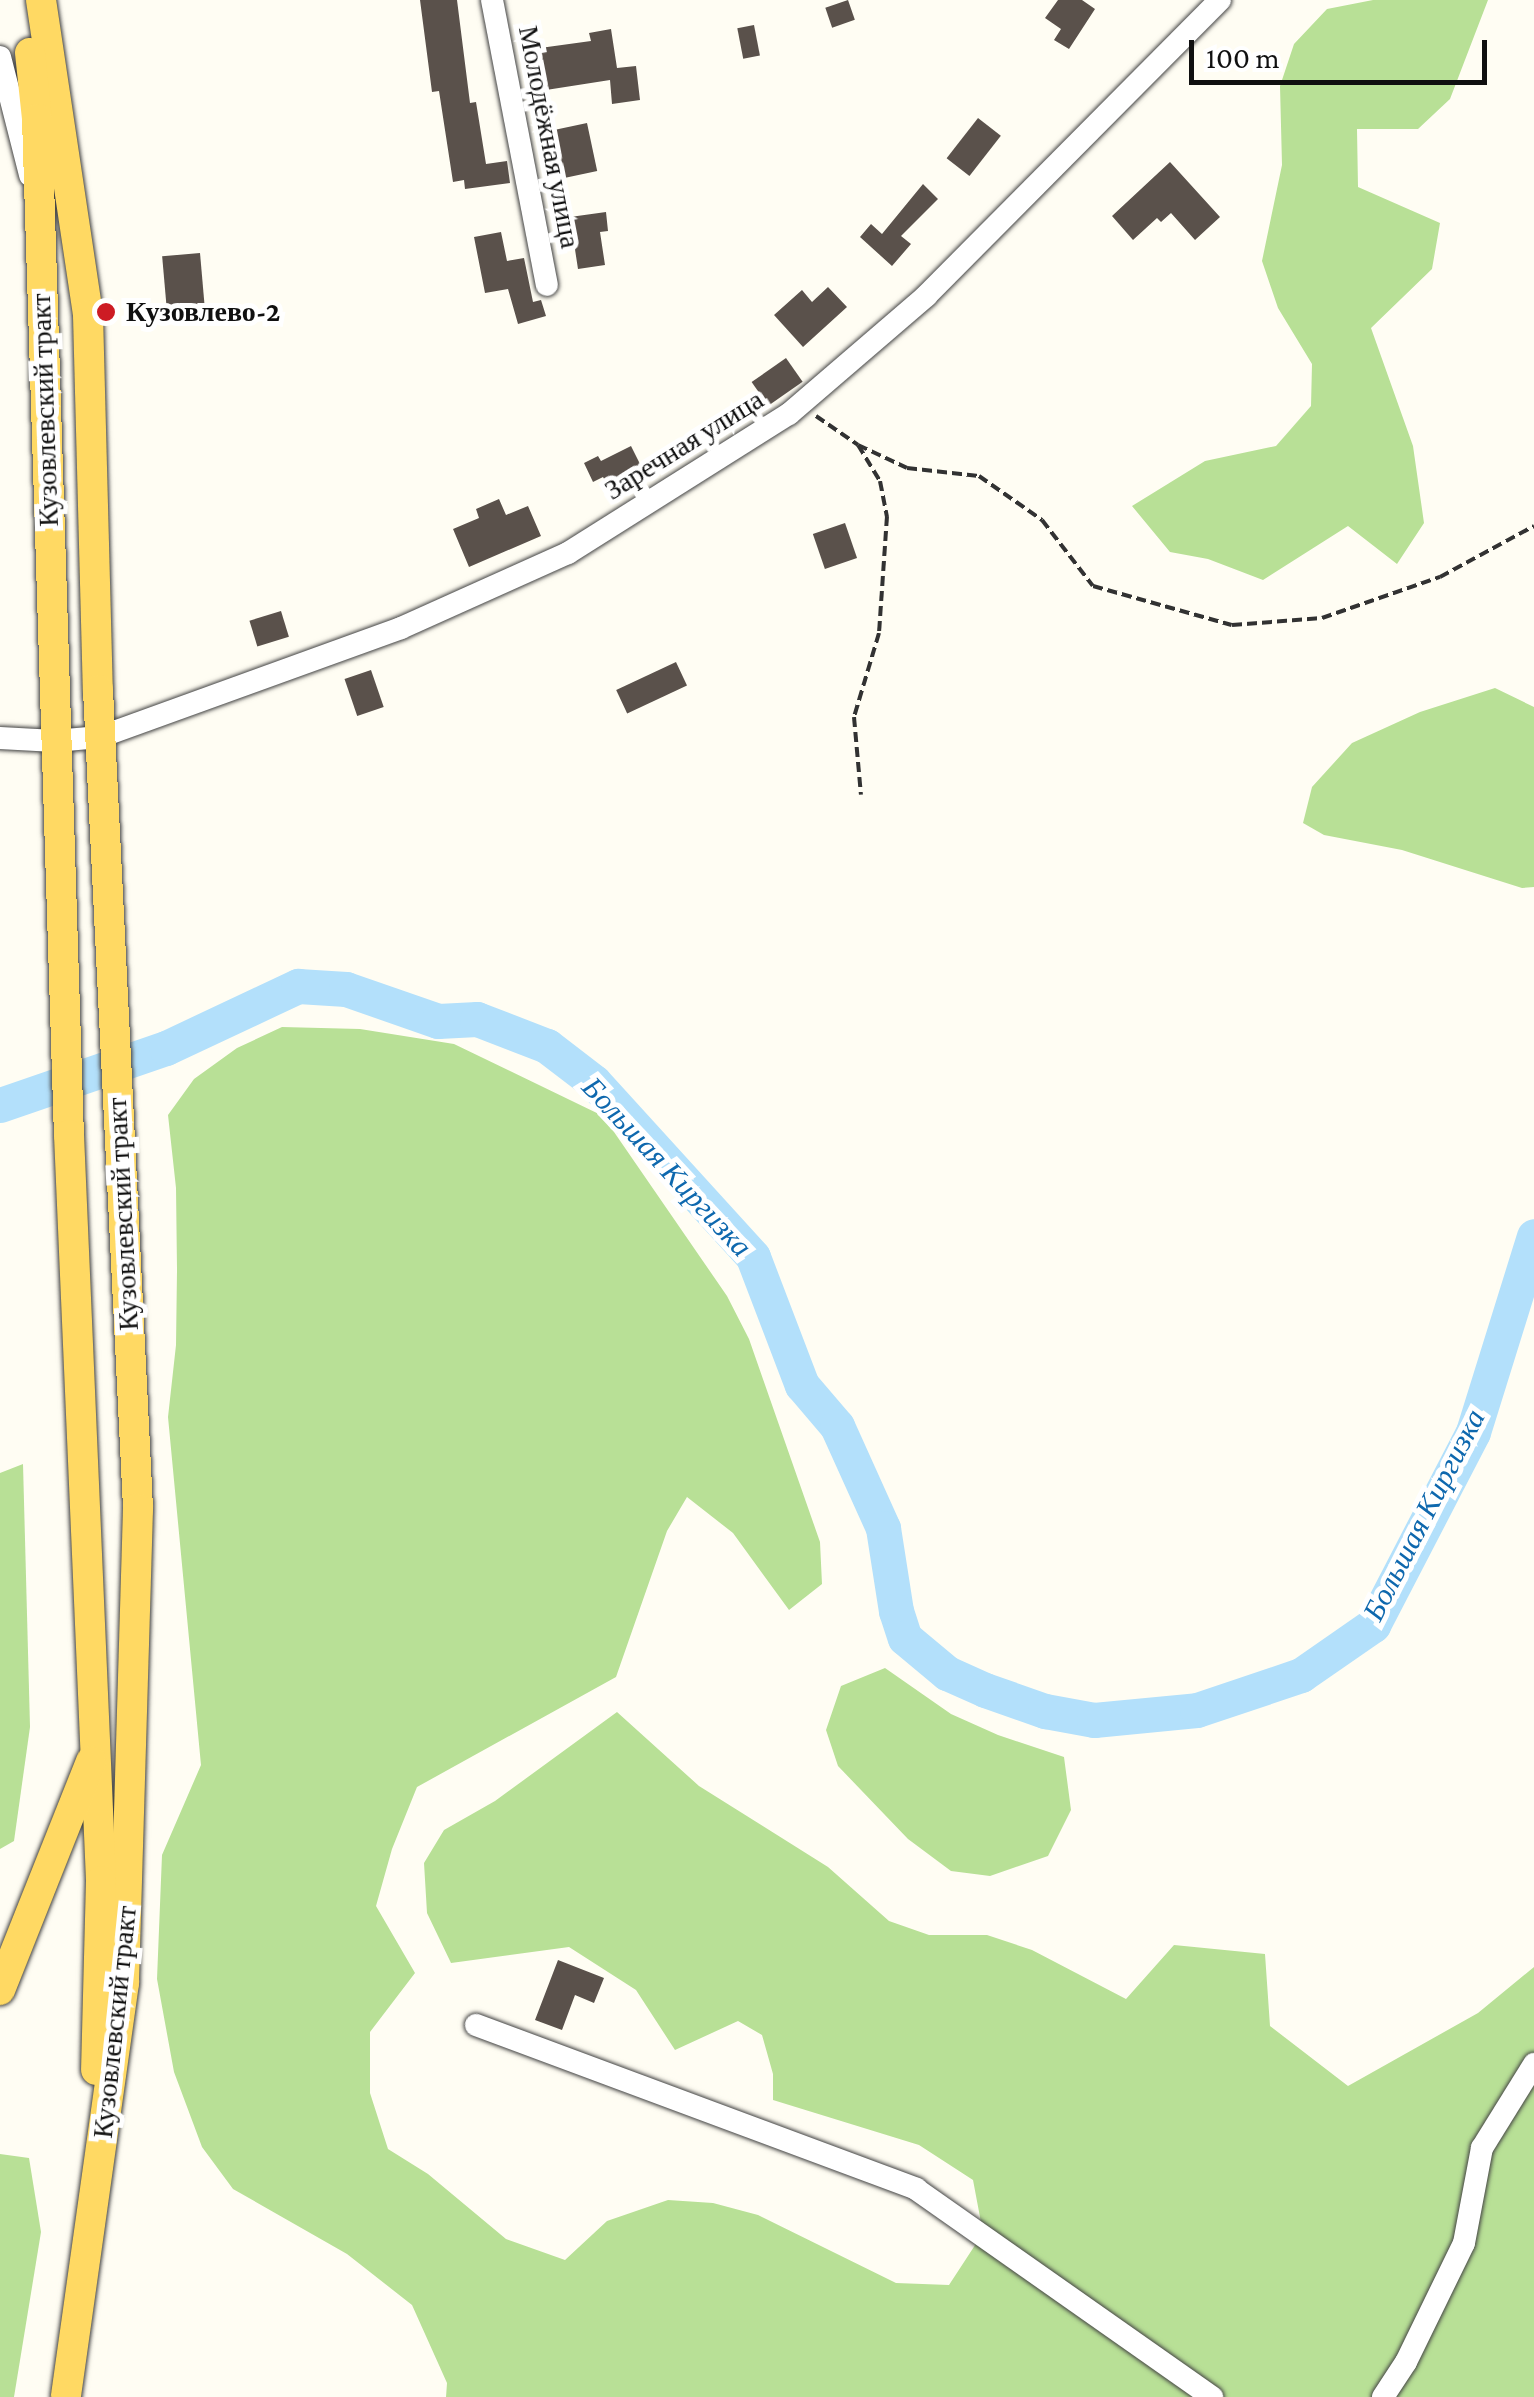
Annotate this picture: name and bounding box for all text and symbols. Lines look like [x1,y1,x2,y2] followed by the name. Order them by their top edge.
[1194,20,1492,82] scale bar
[511,23,587,251] street label: Молодёжная улица
[1206,41,1280,74] text: 100 m
[24,293,66,527] street label: Кузовлевский тракт
[126,295,280,329] place label: Кузовлево-2
[95,301,117,323] marker: Кузовлево-2
[598,383,770,507] street label: Заречная улица
[575,1070,759,1264] water label: Большая Киргизка
[100,1097,146,1331] street label: Кузовлевский тракт
[1355,1403,1493,1627] water label: Большая Киргизка
[86,1904,144,2140] street label: Кузовлевский тракт

